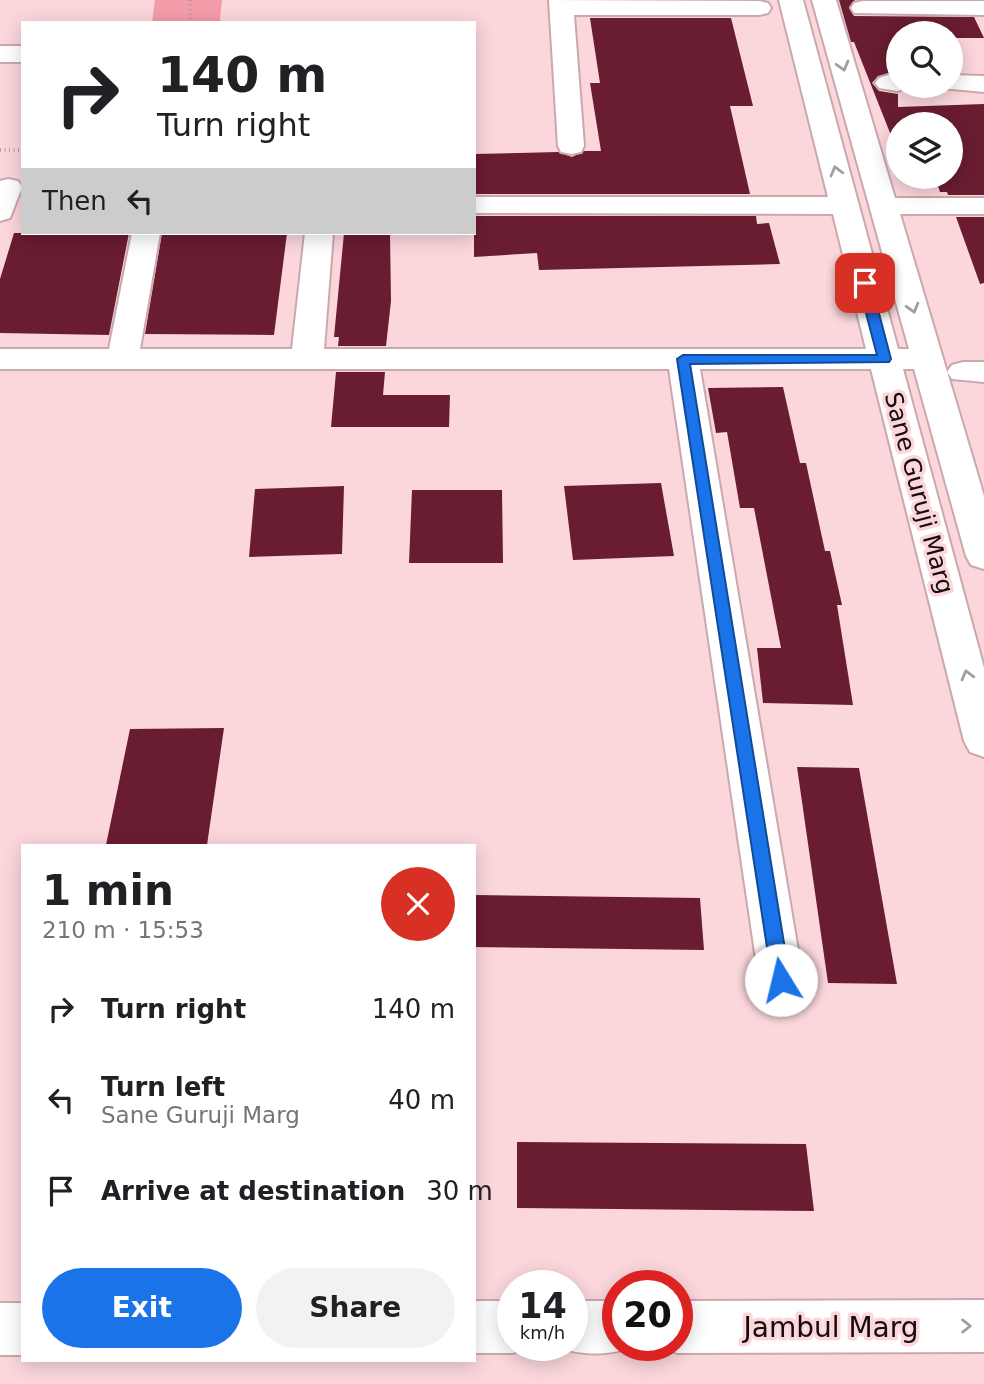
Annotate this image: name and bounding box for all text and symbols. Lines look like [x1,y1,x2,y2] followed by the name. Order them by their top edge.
[886,21,963,189] map controls
[886,21,963,98] button: search
[157,47,327,104] text: 140 m
[42,49,133,140] icon: right
[834,59,849,71] one-way arrow
[157,106,310,144] text: Turn right
[886,112,963,189] button: layers
[830,165,844,177] one-way arrow
[121,182,159,220] icon: left
[42,186,107,216] text: Then
[835,253,895,313] pin
[846,264,884,302] icon: arrive
[904,301,919,313] one-way arrow
[879,389,959,597] street label: Sane Guruji Marg
[961,670,975,682] one-way arrow
[42,866,174,915] text: 1 min
[381,867,455,941] button: close
[42,917,204,943] text: 210 m · 15:53
[744,943,818,1017] position arrow
[42,990,80,1028] icon: right
[101,994,246,1024] text: Turn right
[372,994,455,1024] text: 140 m
[101,1072,225,1102] text: Turn left
[42,1081,80,1119] icon: left
[388,1085,455,1115] text: 40 m
[101,1102,300,1128] text: Sane Guruji Marg
[42,1172,80,1210] icon: arrive
[101,1176,405,1206] text: Arrive at destination
[426,1176,493,1206] text: 30 m
[42,1268,242,1348] button: Exit
[256,1268,455,1348] button: Share
[602,1270,693,1361] speed limit sign: 20
[518,1286,567,1326] text: 14
[742,1311,919,1344] street label: Jambul Marg
[961,1318,972,1334] one-way arrow
[520,1322,565,1343] text: km/h

